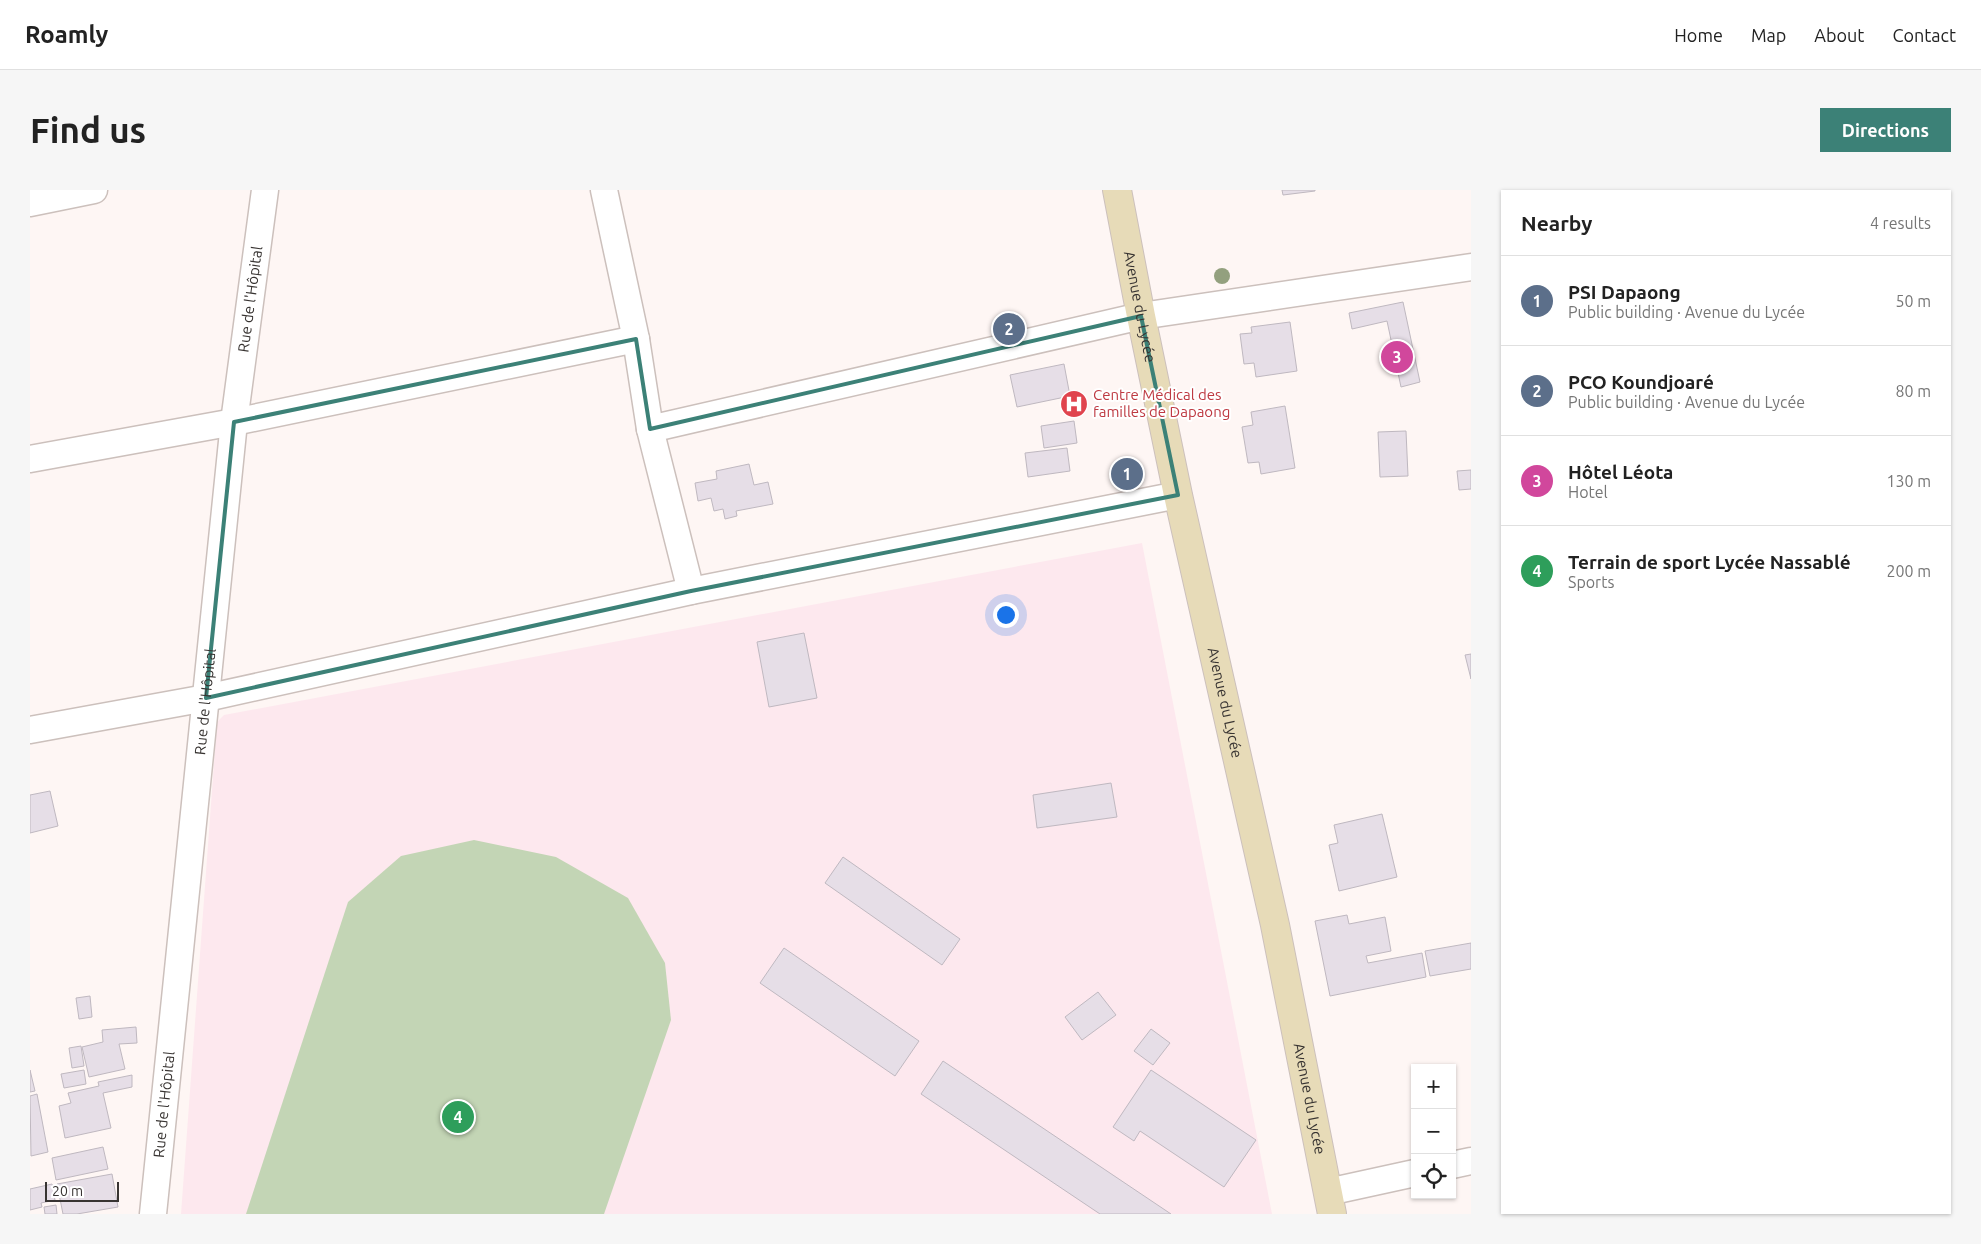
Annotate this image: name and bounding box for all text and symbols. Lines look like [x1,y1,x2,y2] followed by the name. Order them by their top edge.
[25,21,108,48] text: Roamly
[1674,25,1723,45] text: Home
[1751,25,1786,45] text: Map
[1814,25,1864,45] text: About
[1892,25,1956,45] text: Contact
[1820,108,1951,152] button: Directions
[30,110,146,150] text: Find us
[1521,211,1592,235] text: Nearby
[1870,214,1931,232] text: 4 results
[234,245,265,353] street label: Rue de l'Hôpital
[1121,250,1159,364] street label: Avenue du Lycée
[1568,281,1681,303] text: PSI Dapaong
[1532,292,1542,310] text: 1
[1895,292,1931,310] text: 50 m
[1568,303,1805,321] text: Public building · Avenue du Lycée
[993,310,1025,348] pin: 2
[1381,338,1413,376] pin: 3
[1568,371,1714,393] text: PCO Koundjoaré
[1532,382,1542,400] text: 2
[1895,382,1931,400] text: 80 m
[1093,386,1230,420] place label: Centre Médical des familles de Dapaong
[1059,389,1089,419] hospital icon: Centre Médical des familles de Dapaong
[1568,393,1805,411] text: Public building · Avenue du Lycée
[1111,455,1143,493] pin: 1
[1568,461,1673,483] text: Hôtel Léota
[1532,472,1542,490] text: 3
[1886,472,1931,490] text: 130 m
[1568,483,1608,501] text: Hotel
[1568,551,1851,573] text: Terrain de sport Lycée Nassablé
[1532,562,1542,580] text: 4
[1886,562,1931,580] text: 200 m
[1568,573,1614,591] text: Sports
[993,602,1019,628] your location
[1205,646,1246,760] street label: Avenue du Lycée
[191,648,219,756] street label: Rue de l'Hôpital
[1290,1042,1329,1156] street label: Avenue du Lycée
[150,1050,178,1159] street label: Rue de l'Hôpital
[1411,1064,1456,1199] map controls
[1411,1064,1456,1109] button: +
[442,1098,474,1136] pin: 4
[1411,1109,1456,1154] button: −
[1411,1154,1456,1199] button: locate
[45,1179,119,1202] scale bar
[52,1183,83,1199] text: 20 m

